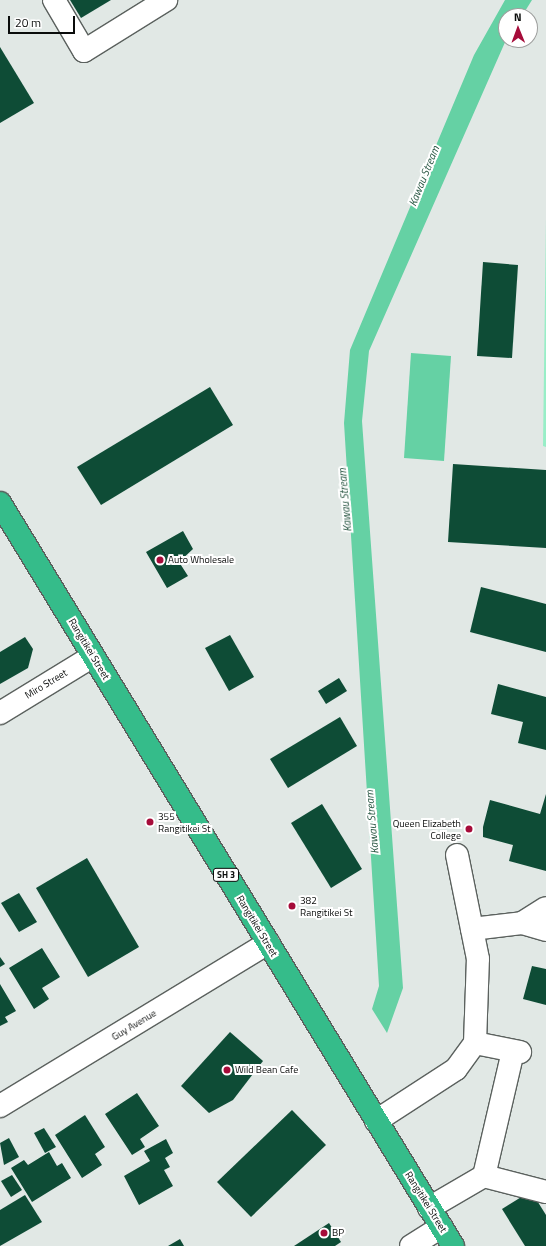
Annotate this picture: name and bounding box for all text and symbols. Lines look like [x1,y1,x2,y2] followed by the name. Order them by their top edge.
[10,8,77,34] scale bar
[498,8,538,48] north arrow
[514,9,522,25] text: N
[15,13,41,32] text: 20 m
[406,144,442,208] water label: Kawau Stream
[336,468,354,532] water label: Kawau Stream
[168,554,234,566] place label: Auto Wholesale
[155,555,165,565] marker: Auto Wholesale
[66,616,112,682] street label: Rangitikei Street
[23,667,69,701] street label: Miro Street
[363,790,381,854] water label: Kawau Stream
[158,810,211,834] place label: 355 Rangitikei St
[145,817,155,827] marker: 355 Rangitikei St
[393,817,461,840] place label: Queen Elizabeth College
[464,824,474,834] marker: Queen Elizabeth College
[212,868,240,882] road number: SH 3
[234,893,280,959] street label: Rangitikei Street
[300,894,353,918] place label: 382 Rangitikei St
[287,901,297,911] marker: 382 Rangitikei St
[110,1007,158,1043] street label: Guy Avenue
[235,1064,298,1076] place label: Wild Bean Cafe
[222,1065,232,1075] marker: Wild Bean Cafe
[403,1169,449,1235] street label: Rangitikei Street
[332,1227,344,1239] place label: BP
[319,1228,329,1238] marker: BP

